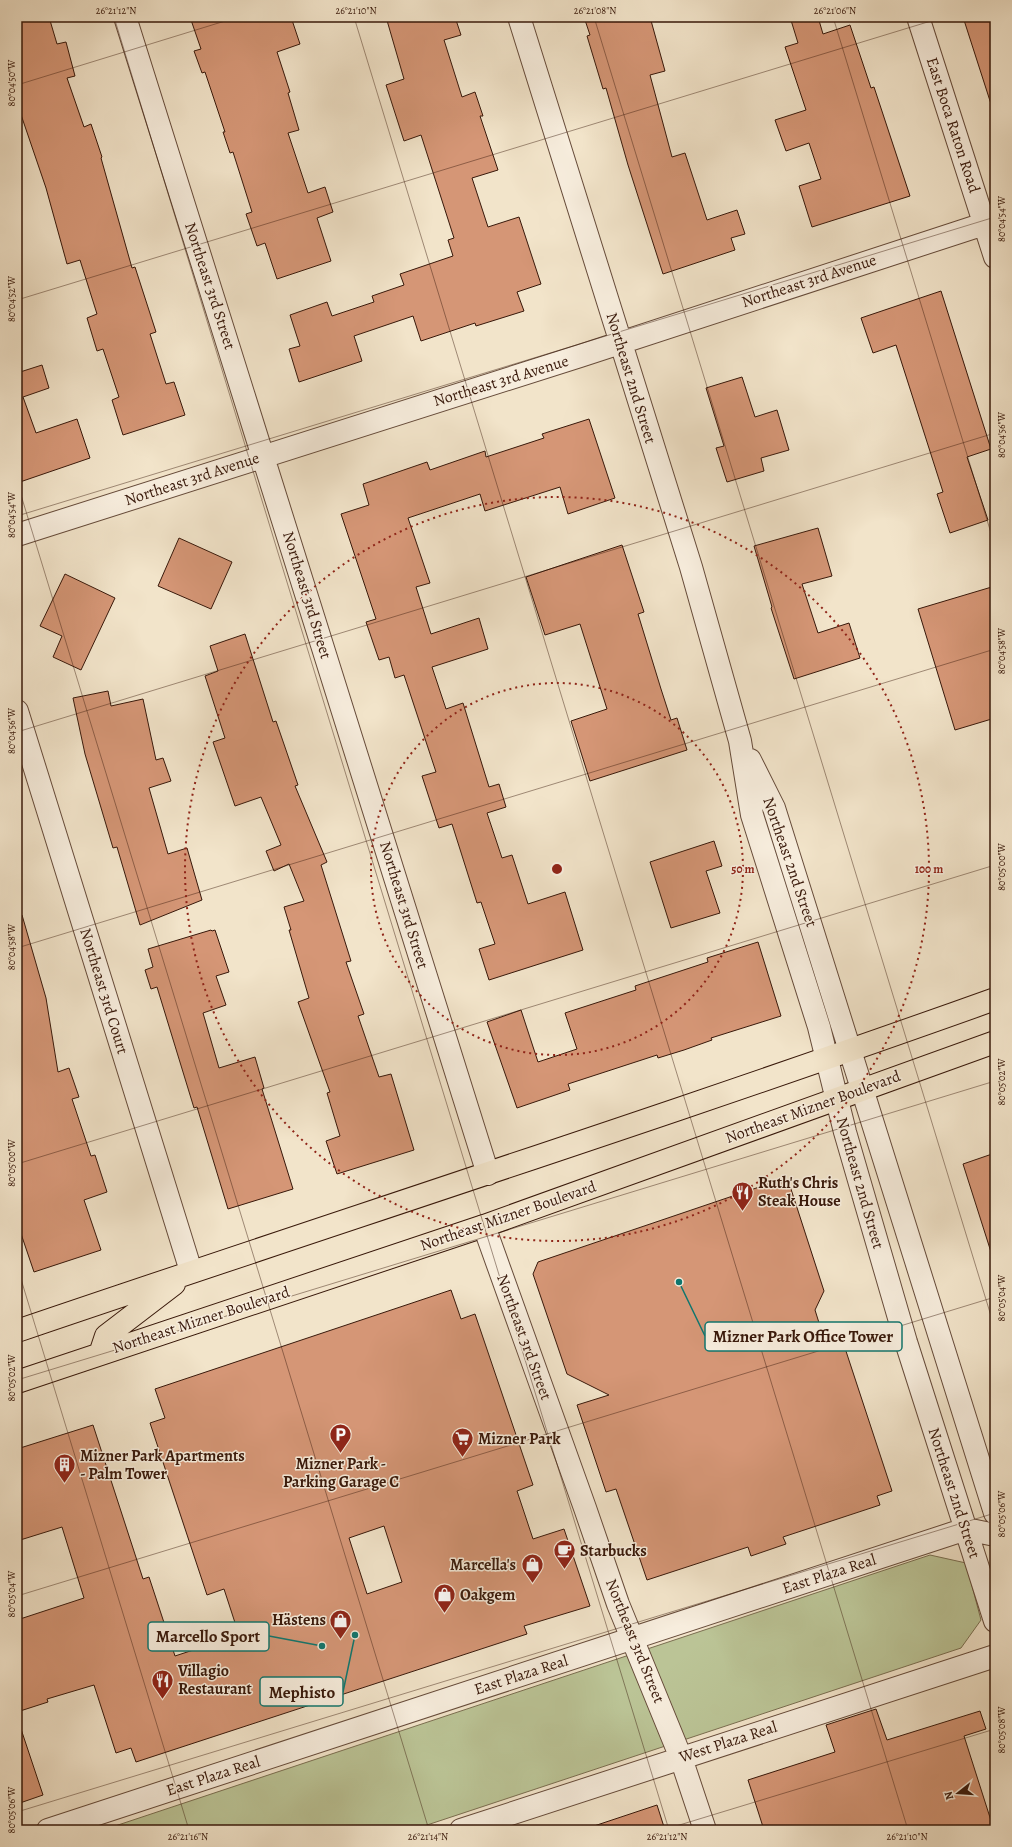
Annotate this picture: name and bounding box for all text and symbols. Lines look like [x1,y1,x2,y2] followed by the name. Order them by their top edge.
[96,4,136,17] text: 26°21'12"N
[335,4,377,17] text: 26°21'10"N
[574,4,616,17] text: 26°21'08"N
[814,4,856,17] text: 26°21'06"N
[921,54,985,196] street label: East Boca Raton Road
[5,59,18,106] text: 80°04'50"W
[995,195,1008,242] text: 80°04'54"W
[179,220,241,352] street label: Northeast 3rd Street
[739,249,879,313] street label: Northeast 3rd Avenue
[5,275,18,322] text: 80°04'52"W
[601,310,661,446] street label: Northeast 2nd Street
[431,350,571,412] street label: Northeast 3rd Avenue
[995,411,1008,458] text: 80°04'56"W
[122,447,262,511] street label: Northeast 3rd Avenue
[5,491,18,538] text: 80°04'54"W
[277,529,337,661] street label: Northeast 3rd Street
[995,627,1008,674] text: 80°04'58"W
[5,707,18,754] text: 80°04'56"W
[757,794,823,930] street label: Northeast 2nd Street
[374,839,434,971] street label: Northeast 3rd Street
[995,843,1008,891] text: 80°05'00"W
[731,861,755,877] text: 50 m
[915,861,943,877] text: 100 m
[550,862,564,876] centre of rings
[5,923,18,970] text: 80°04'58"W
[74,925,134,1057] street label: Northeast 3rd Court
[995,1058,1008,1105] text: 80°05'02"W
[722,1065,904,1149] street label: Northeast Mizner Boulevard
[831,1115,889,1251] street label: Northeast 2nd Street
[5,1139,18,1187] text: 80°05'00"W
[758,1172,841,1212] place label: Ruth's Chris Steak House
[417,1175,599,1257] street label: Northeast Mizner Boulevard
[730,1179,756,1212] restaurant icon: Ruth's Chris Steak House
[491,1271,557,1403] street label: Northeast 3rd Street
[995,1274,1008,1321] text: 80°05'04"W
[110,1281,293,1359] street label: Northeast Mizner Boulevard
[705,1322,902,1351] callout: Mizner Park Office Tower
[713,1325,893,1348] text: Mizner Park Office Tower
[5,1354,18,1401] text: 80°05'02"W
[328,1421,354,1454] parking icon: Mizner Park - Parking Garage C
[923,1425,985,1561] street label: Northeast 2nd Street
[450,1426,476,1459] supermarket icon: Mizner Park
[478,1428,561,1450] place label: Mizner Park
[80,1445,245,1485] place label: Mizner Park Apartments - Palm Tower
[52,1452,78,1485] building icon: Mizner Park Apartments - Palm Tower
[283,1453,399,1493] place label: Mizner Park - Parking Garage C
[995,1490,1008,1537] text: 80°05'06"W
[552,1538,578,1571] cafe icon: Starbucks
[580,1540,647,1562] place label: Starbucks
[779,1548,879,1600] street label: East Plaza Real
[519,1552,545,1585] shop icon: Marcella's
[450,1554,516,1576] place label: Marcella's
[5,1570,18,1617] text: 80°05'04"W
[600,1576,670,1706] street label: Northeast 3rd Street
[431,1582,457,1615] shop icon: Oakgem
[460,1584,516,1606] place label: Oakgem
[328,1607,354,1640] shop icon: Hästens
[272,1609,326,1631] place label: Hästens
[148,1622,269,1651] callout: Marcello Sport
[156,1625,261,1648] text: Marcello Sport
[471,1649,571,1701] street label: East Plaza Real
[177,1660,253,1700] place label: Villagio Restaurant
[149,1667,175,1700] restaurant icon: Villagio Restaurant
[260,1677,343,1706] callout: Mephisto
[269,1681,336,1704] text: Mephisto
[995,1706,1008,1754] text: 80°05'08"W
[675,1716,780,1768] street label: West Plaza Real
[163,1750,263,1802] street label: East Plaza Real
[938,1773,978,1813] north arrow
[5,1786,18,1833] text: 80°05'06"W
[941,1790,957,1802] text: N
[168,1830,208,1843] text: 26°21'16"N
[408,1830,448,1843] text: 26°21'14"N
[647,1830,687,1843] text: 26°21'12"N
[886,1830,928,1843] text: 26°21'10"N

